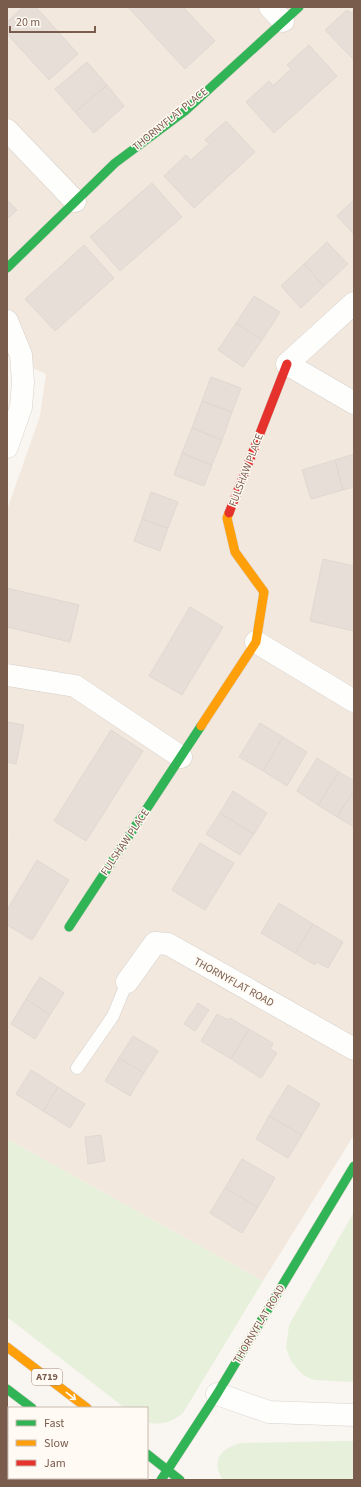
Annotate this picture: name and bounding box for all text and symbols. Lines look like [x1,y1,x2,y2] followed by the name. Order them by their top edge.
[10,8,95,34] scale bar
[16,14,40,31] text: 20 m
[129,84,211,154] street label: THORNYFLAT PLACE
[225,431,267,509] street label: FULSHAW PLACE
[97,806,153,878] street label: FULSHAW PLACE
[191,954,277,1010] street label: THORNYFLAT ROAD
[230,1282,289,1366] street label: THORNYFLAT ROAD
[32,1369,62,1385] road number: A719
[66,1392,77,1400] one-way arrow
[8,1407,148,1479] legend
[44,1415,64,1432] text: Fast
[44,1435,69,1452] text: Slow
[44,1455,66,1472] text: Jam

